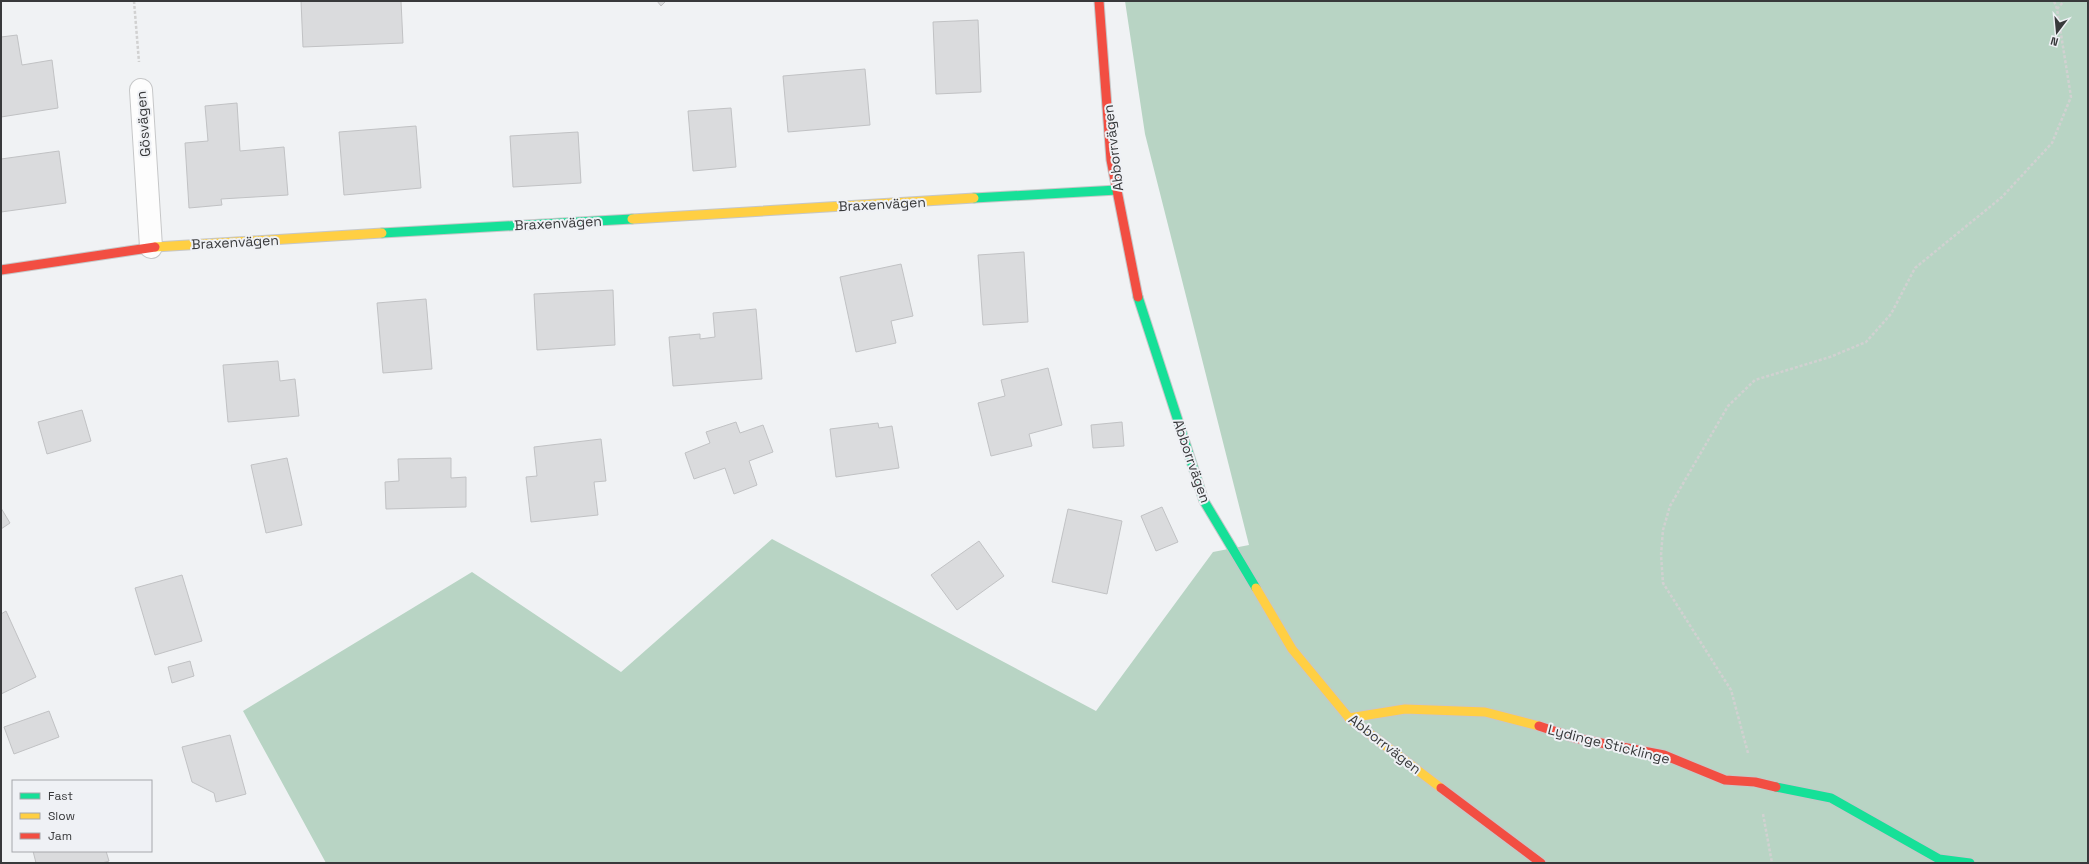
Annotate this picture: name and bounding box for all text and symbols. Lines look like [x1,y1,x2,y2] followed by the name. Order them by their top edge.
[2037,12,2077,52] north arrow
[2049,34,2060,49] text: N
[132,90,154,158] street label: Gösvägen
[1099,104,1127,192] street label: Abborrvägen
[838,193,926,215] street label: Braxenvägen
[514,212,602,234] street label: Braxenvägen
[191,231,279,253] street label: Braxenvägen
[1169,417,1215,505] street label: Abborrvägen
[1345,710,1425,778] street label: Abborrvägen
[1546,720,1672,768] street label: Lydinge Sticklinge
[12,780,152,852] legend
[48,788,73,804] text: Fast
[48,808,75,824] text: Slow
[48,828,72,844] text: Jam

